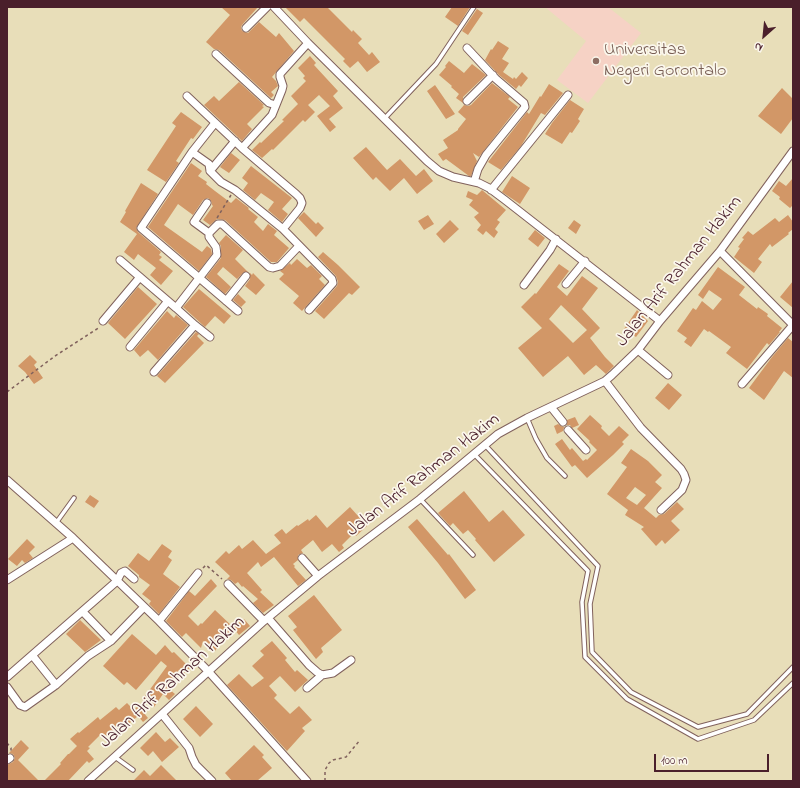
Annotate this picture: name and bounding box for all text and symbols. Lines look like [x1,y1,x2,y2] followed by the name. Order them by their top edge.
[744,16,784,56] north arrow
[752,38,765,56] text: N
[604,40,726,82] place label: Universitas Negeri Gorontalo
[591,56,601,66] marker: Universitas Negeri Gorontalo
[612,192,748,352] street label: Jalan Arif Rahman Hakim
[343,410,505,542] street label: Jalan Arif Rahman Hakim
[96,612,250,754] street label: Jalan Arif Rahman Hakim
[656,746,771,772] scale bar
[661,752,688,770] text: 100 m

